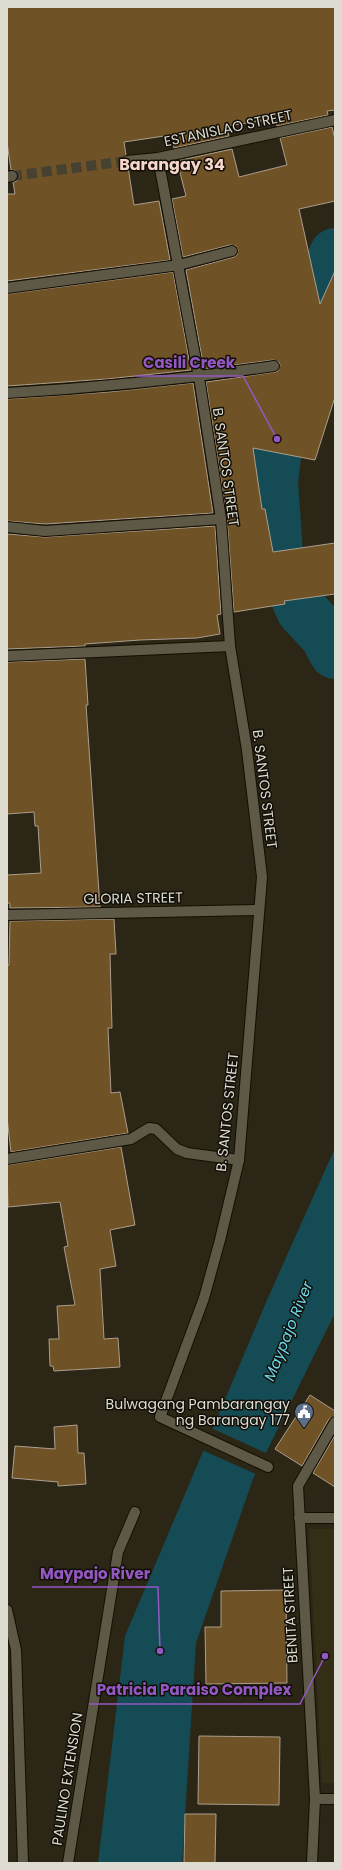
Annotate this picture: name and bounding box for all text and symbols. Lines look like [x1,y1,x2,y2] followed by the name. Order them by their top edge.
[162,105,294,151] street label: ESTANISLAO STREET
[119,153,225,176] district label: Barangay 34
[135,349,243,376] callout: Casili Creek
[143,352,236,373] text: Casili Creek
[208,406,244,528] street label: B. SANTOS STREET
[248,728,282,850] street label: B. SANTOS STREET
[83,887,183,909] street label: GLORIA STREET
[211,1051,243,1172] street label: B. SANTOS STREET
[258,1278,318,1384] water label: Maypajo River
[106,1394,290,1430] place label: Bulwagang Pambarangay ng Barangay 177
[293,1401,315,1429] public building icon: Bulwagang Pambarangay ng Barangay 177
[32,1560,158,1587] callout: Maypajo River
[40,1563,151,1584] text: Maypajo River
[277,1566,302,1663] street label: BENITA STREET
[89,1677,300,1704] callout: Patricia Paraiso Complex
[97,1679,291,1700] text: Patricia Paraiso Complex
[47,1711,87,1847] street label: PAULINO EXTENSION

